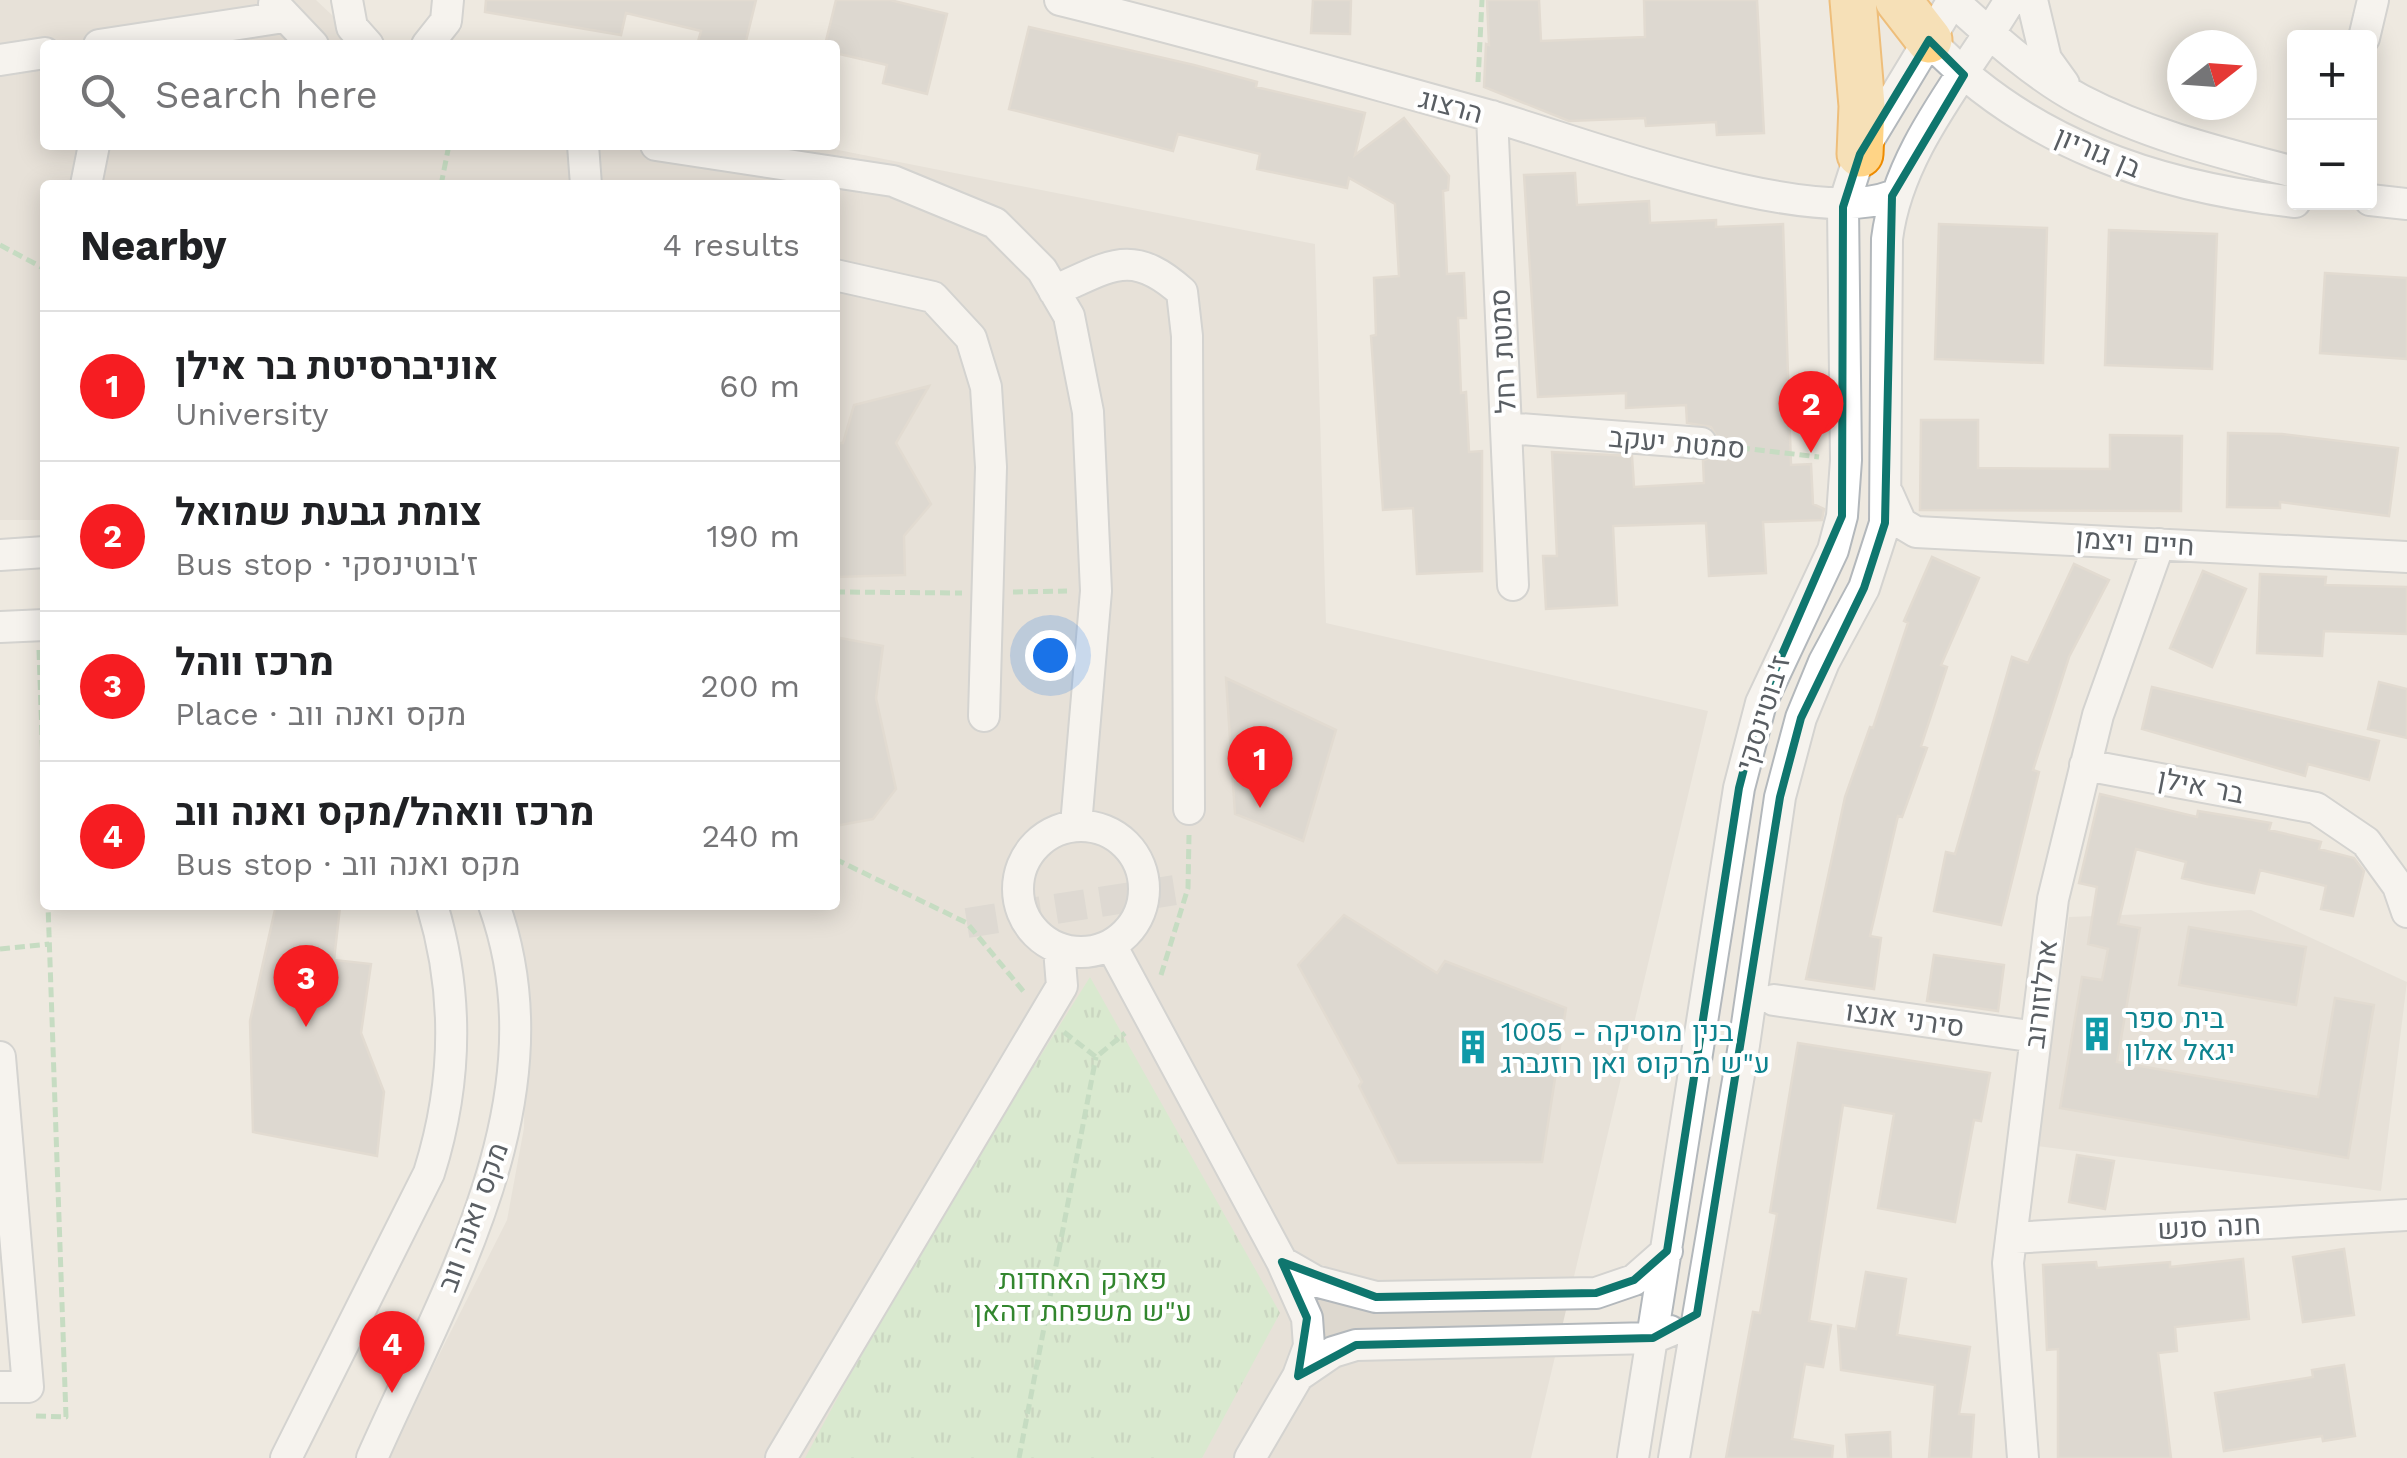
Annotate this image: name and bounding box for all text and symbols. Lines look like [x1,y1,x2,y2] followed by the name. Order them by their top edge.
[2167,30,2257,120] north arrow
[2287,30,2377,210] map controls
[2287,30,2377,120] button: +
[40,40,840,150] search box
[75,68,130,123] icon: search
[155,73,378,117] text: Search here
[1416,82,1486,130] street label: הרצוג
[2050,119,2146,185] street label: בן גוריון
[2287,120,2377,210] button: −
[80,221,227,270] text: Nearby
[662,226,800,264] text: 4 results
[1483,288,1523,414] street label: סמטת רחל
[175,344,498,388] text: אוניברסיטת בר אילן
[106,367,119,405] text: 1
[719,367,800,405] text: 60 m
[1778,370,1844,453] pin: 2
[175,395,329,433] text: University
[1607,421,1747,465] street label: סמטת יעקב
[175,490,482,534] text: צומת גבעת שמואל
[103,517,122,555] text: 2
[706,517,800,555] text: 190 m
[2074,521,2196,563] street label: חיים ויצמן
[175,545,478,583] text: Bus stop · ז'בוטינסקי
[1025,630,1076,681] your location
[175,640,334,684] text: מרכז ווהל
[1729,651,1797,775] street label: ז'בוטינסקי
[103,667,122,705] text: 3
[700,667,800,705] text: 200 m
[175,695,466,733] text: Place · מקס ואנה ווב
[1228,726,1292,808] pin: 1
[2155,762,2247,811] street label: בר אילן
[175,790,594,834] text: מרכז וואהל/מקס ואנה ווב
[102,817,123,855] text: 4
[701,817,800,855] text: 240 m
[175,845,521,883] text: Bus stop · מקס ואנה ווב
[2018,938,2064,1050] street label: ארלוזורוב
[274,944,338,1027] pin: 3
[1843,994,1967,1044] street label: סירני אנצו
[2125,1002,2235,1067] place label: בית ספר יגאל אלון
[1501,1015,1770,1080] place label: 1005 - בנין מוסיקה ע"ש מרקוס ואן רוזנברג
[2078,1015,2116,1053] building icon: בית ספר יגאל אלון
[1454,1028,1492,1066] building icon: 1005 - בנין מוסיקה ע"ש מרקוס ואן רוזנברג
[431,1138,515,1296] street label: מקס ואנה ווב
[2157,1208,2261,1246] street label: חנה סנש
[974,1263,1192,1328] park label: פארק האחדות ע"ש משפחת דהאן
[360,1310,424,1393] pin: 4

